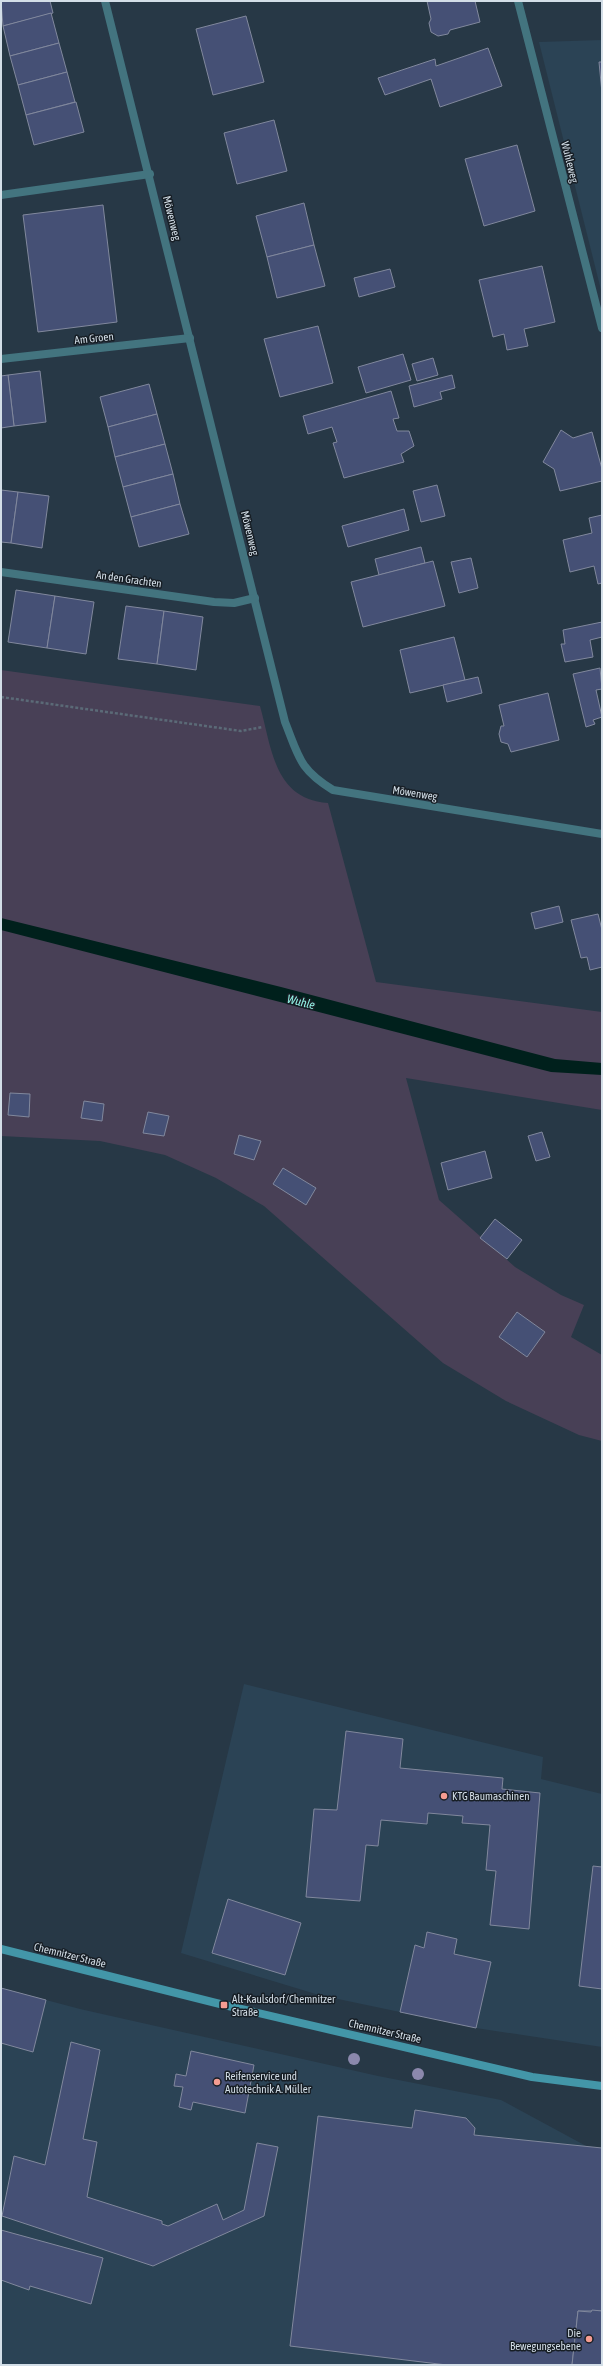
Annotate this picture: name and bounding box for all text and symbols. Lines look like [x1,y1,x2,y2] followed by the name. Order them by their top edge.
[559,140,581,184] street label: Wuhleweg
[161,195,183,242] street label: Möwenweg
[74,330,114,346] street label: Am Groen
[239,510,261,557] street label: Möwenweg
[95,568,163,590] street label: An den Grachten
[392,784,439,803] street label: Möwenweg
[285,992,317,1012] water label: Wuhle
[452,1790,530,1802] place label: KTG Baumaschinen
[439,1791,449,1801] marker: KTG Baumaschinen
[33,1940,107,1970] street label: Chemnitzer Straße
[232,1993,336,2018] place label: Alt-Kaulsdorf/Chemnitzer Straße
[219,2000,229,2010] marker: Alt-Kaulsdorf/Chemnitzer Straße
[348,2017,422,2045] street label: Chemnitzer Straße
[225,2070,312,2095] place label: Reifenservice und Autotechnik A. Müller
[212,2077,222,2087] marker: Reifenservice und Autotechnik A. Müller
[510,2327,581,2352] place label: Die Bewegungsebene
[584,2334,594,2344] marker: Die Bewegungsebene

